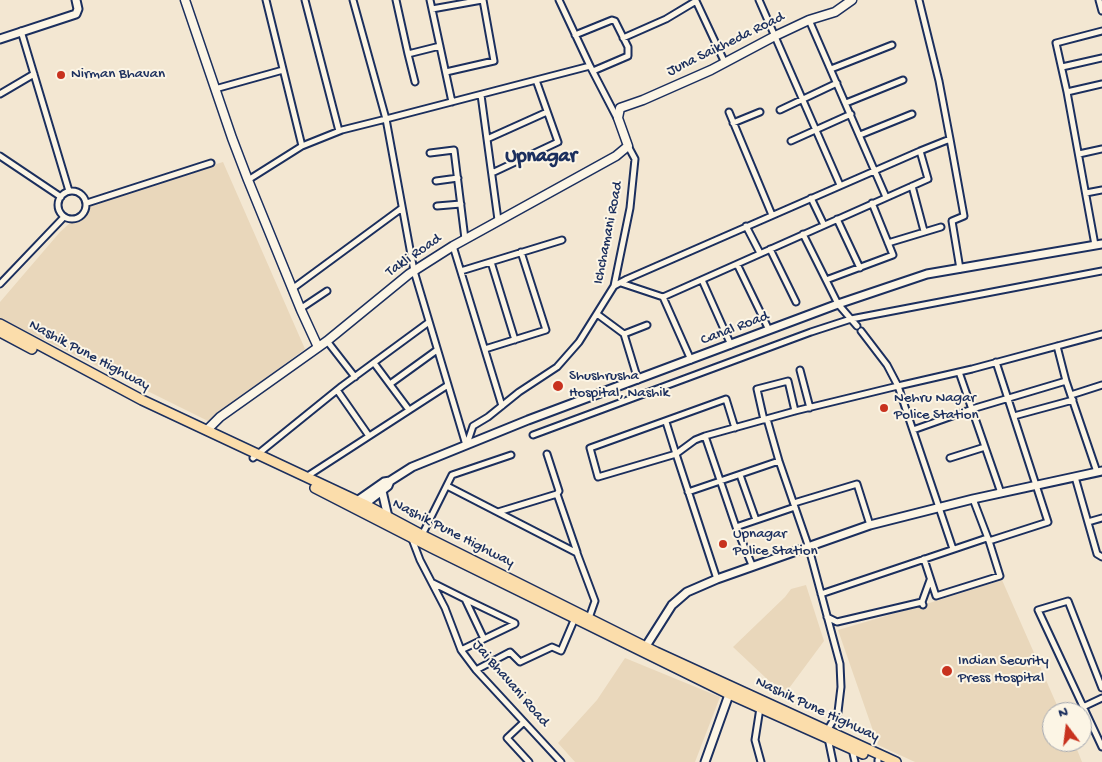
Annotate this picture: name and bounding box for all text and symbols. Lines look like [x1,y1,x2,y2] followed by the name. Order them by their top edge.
[664,9,788,81] street label: Juna Saikheda Road
[71,66,165,84] place label: Nirman Bhavan
[55,69,67,81] marker: Nirman Bhavan
[505,146,577,170] district label: Upnagar
[590,180,628,286] street label: Ichchamani Road
[383,230,445,282] street label: Takli Road
[698,308,772,350] street label: Canal Road
[25,316,153,396] street label: Nashik Pune Highway
[569,368,669,403] place label: Shushrusha Hospital, Nashik
[551,379,565,393] marker: Shushrusha Hospital, Nashik
[894,390,979,425] place label: Nehru Nagar Police Station
[878,402,890,414] marker: Nehru Nagar Police Station
[389,495,517,573] street label: Nashik Pune Highway
[733,526,818,561] place label: Upnagar Police Station
[717,538,729,550] marker: Upnagar Police Station
[468,637,552,731] street label: Jai Bhavani Road
[958,653,1049,688] place label: Indian Security Press Hospital
[940,664,954,678] marker: Indian Security Press Hospital
[752,673,882,747] street label: Nashik Pune Highway
[1042,702,1092,752] north arrow
[1057,704,1070,722] text: N

